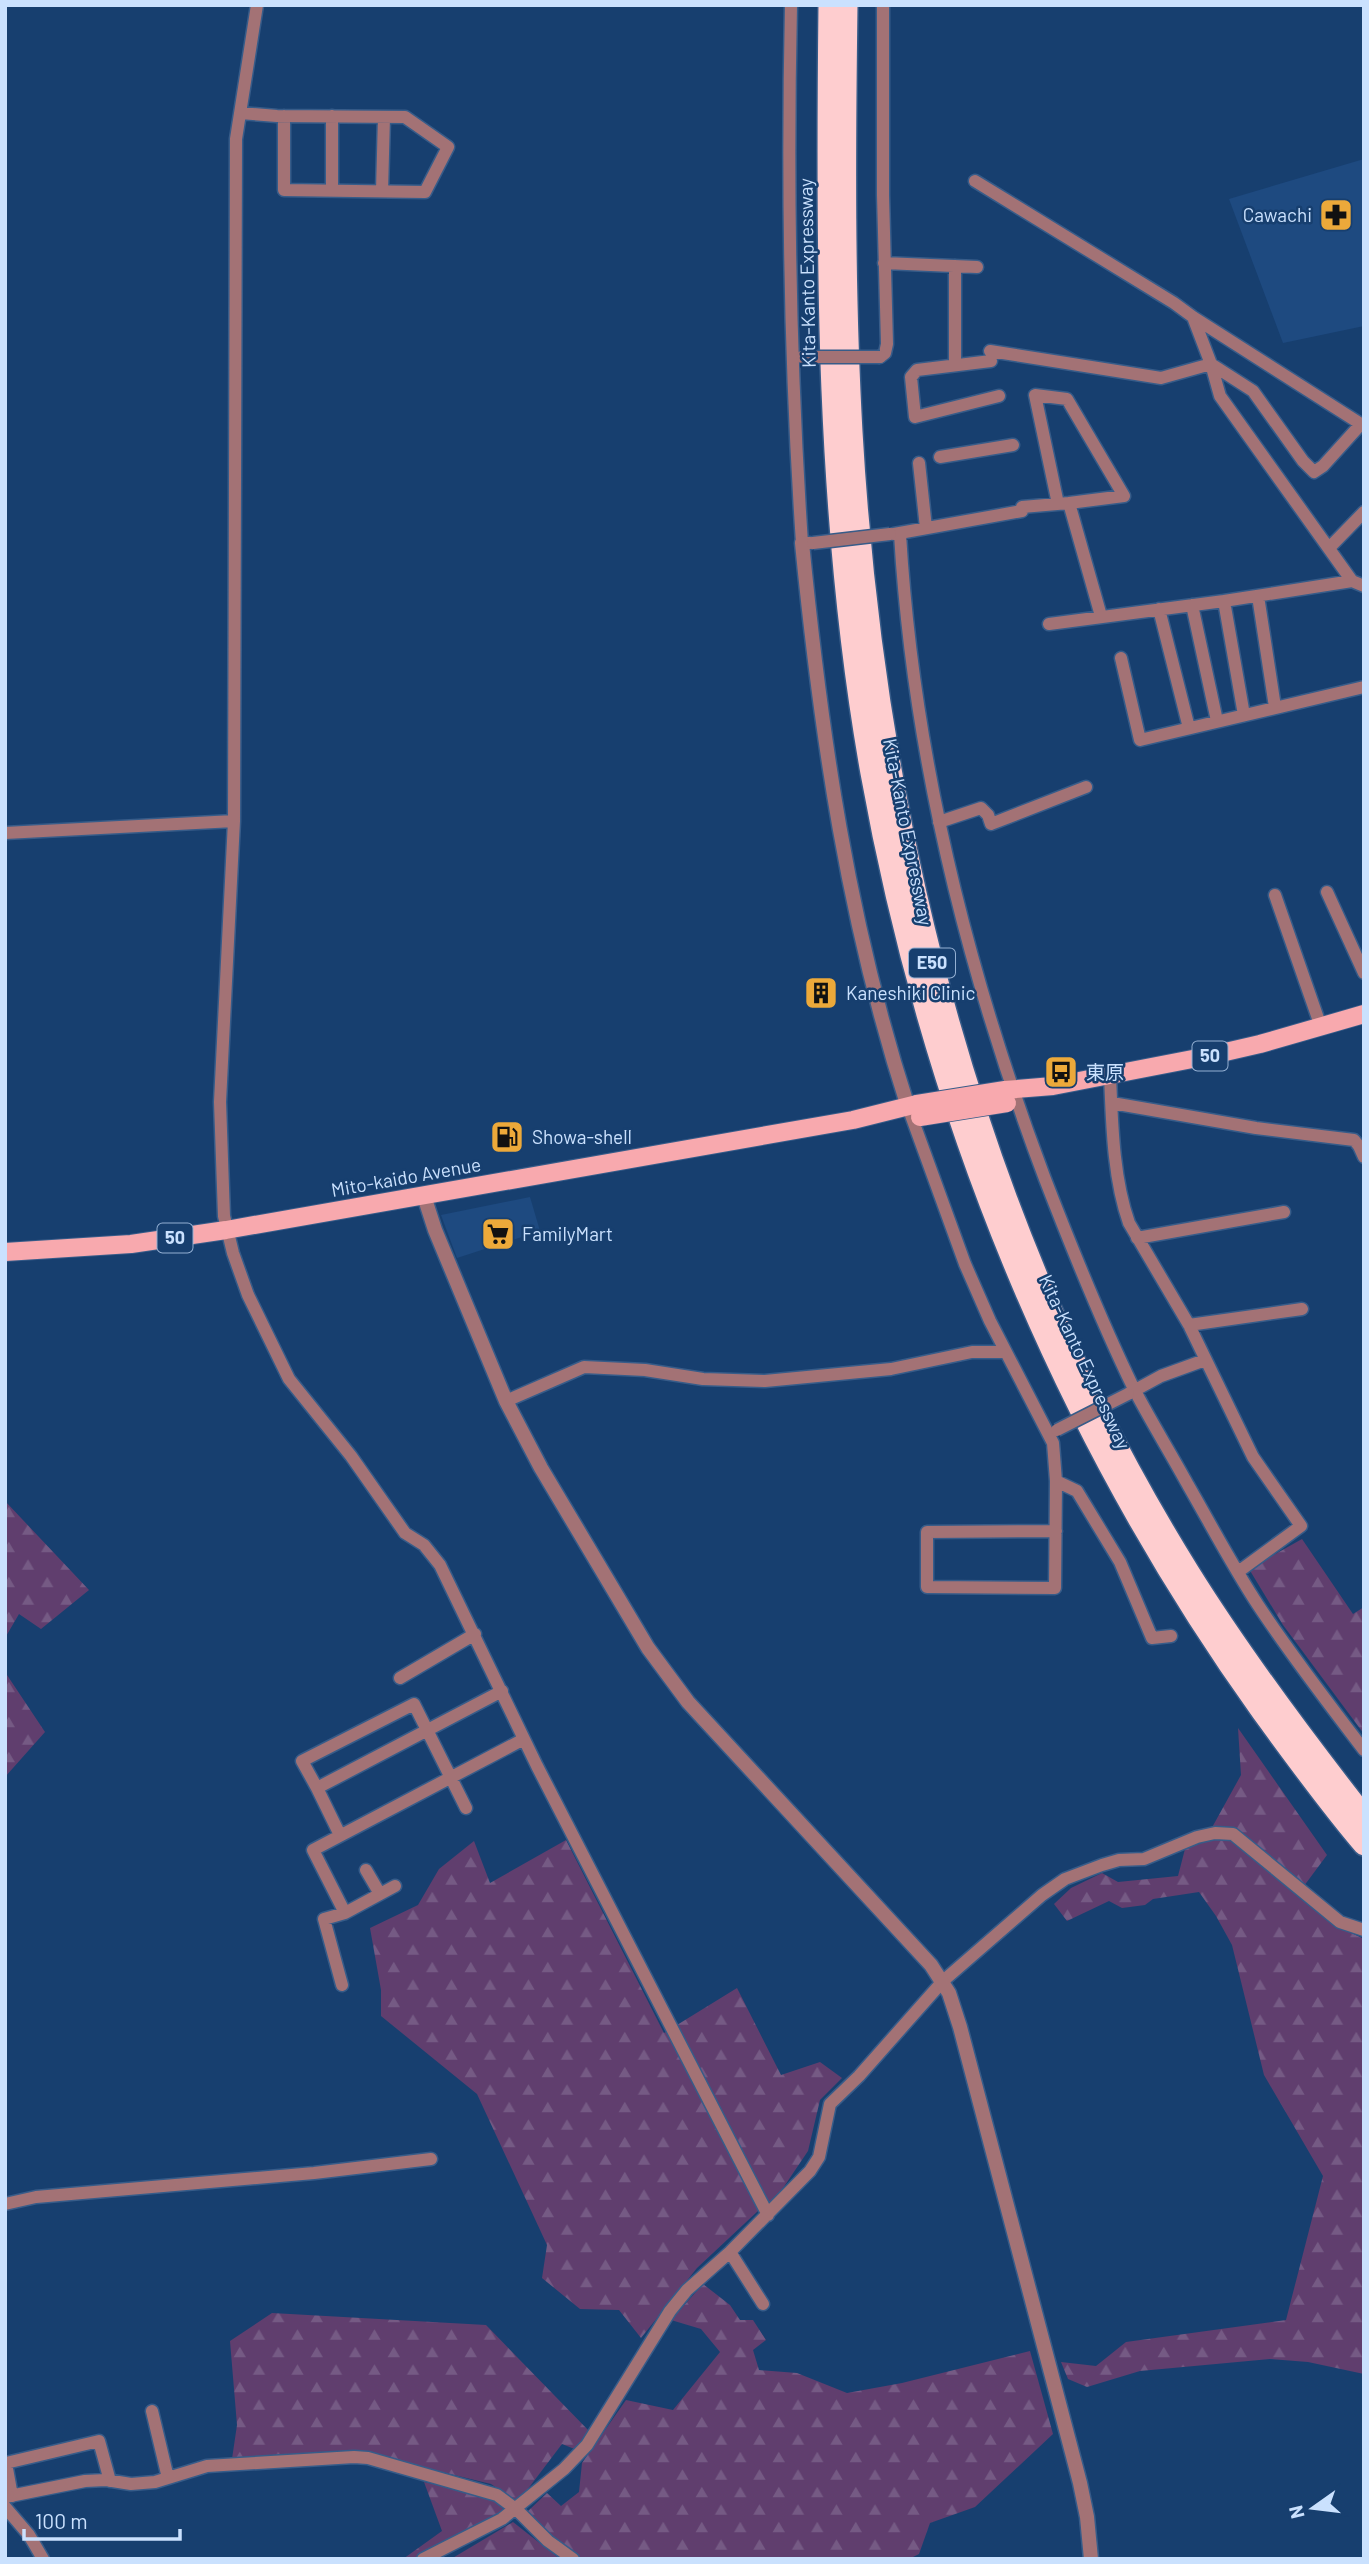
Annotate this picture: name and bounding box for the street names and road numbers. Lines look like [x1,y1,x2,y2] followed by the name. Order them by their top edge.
[793,178,820,368] street label: Kita-Kanto Expressway
[879,736,938,928] street label: Kita-Kanto Expressway
[909,948,955,978] road number: E50
[1192,1042,1228,1070] road number: 50
[329,1152,483,1201] street label: Mito-kaido Avenue
[158,1224,192,1252] road number: 50
[1035,1271,1136,1453] street label: Kita-Kanto Expressway

